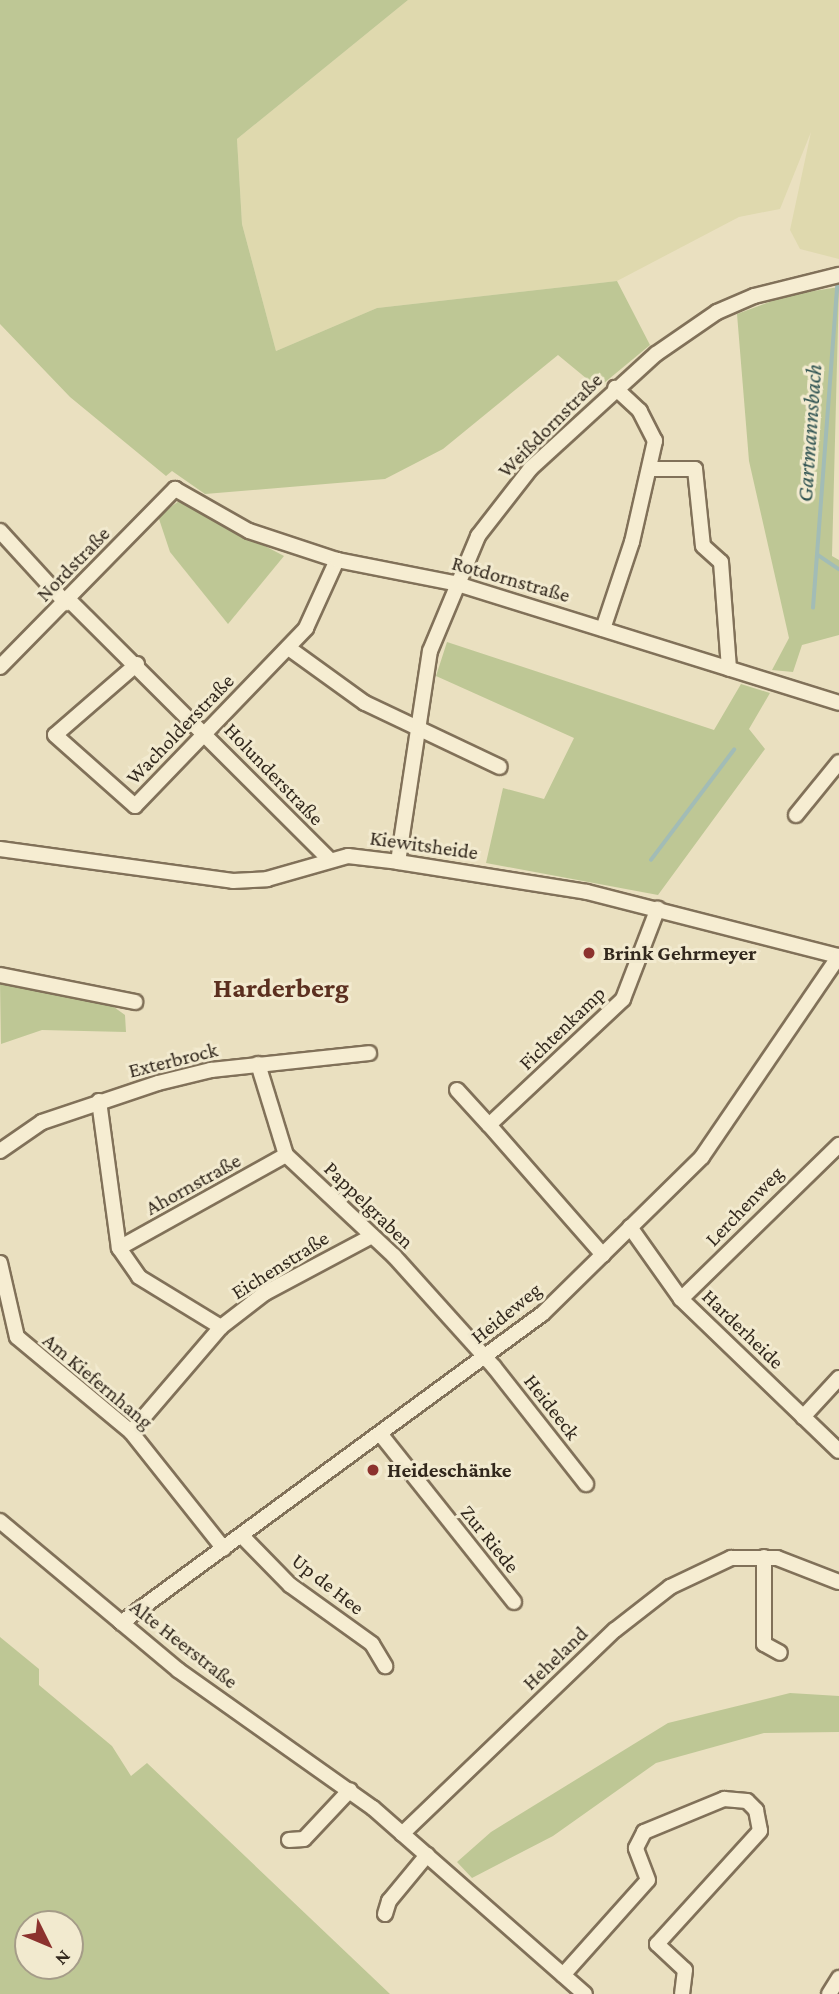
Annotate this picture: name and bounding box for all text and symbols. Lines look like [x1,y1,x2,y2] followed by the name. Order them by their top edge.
[790,363,828,503] water label: Gartmannsbach
[492,367,608,483] street label: Weißdornstraße
[31,521,115,607] street label: Nordstraße
[449,550,573,608] street label: Rotdornstraße
[121,668,239,790] street label: Wacholderstraße
[219,718,329,830] street label: Holunderstraße
[368,825,480,865] street label: Kiewitsheide
[603,940,757,966] place label: Brink Gehrmeyer
[581,945,597,961] marker: Brink Gehrmeyer
[213,971,349,1005] district label: Harderberg
[514,981,610,1075] street label: Fichtenkamp
[126,1037,220,1083] street label: Exterbrock
[141,1147,245,1221] street label: Ahornstraße
[319,1156,419,1254] street label: Pappelgraben
[700,1161,788,1251] street label: Lerchenweg
[227,1225,333,1305] street label: Eichenstraße
[466,1277,546,1349] street label: Heideweg
[697,1284,789,1374] street label: Harderheide
[38,1328,158,1434] street label: Am Kiefernhang
[518,1369,586,1445] street label: Heideeck
[387,1457,512,1483] place label: Heideschänke
[365,1462,381,1478] marker: Heideschänke
[455,1500,525,1578] street label: Zur Riede
[287,1548,369,1620] street label: Up de Hee
[125,1594,243,1694] street label: Alte Heerstraße
[517,1621,593,1695] street label: Heheland
[14,1910,84,1980] north arrow
[51,1946,75,1970] text: N

